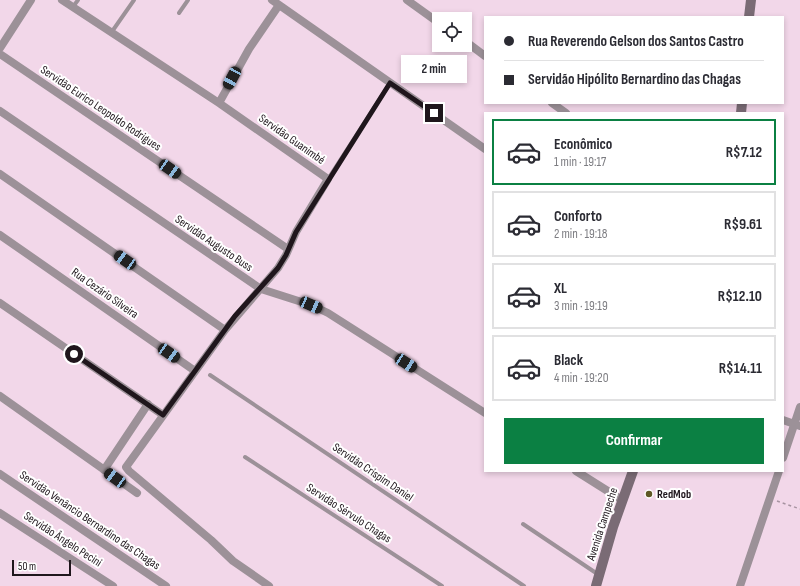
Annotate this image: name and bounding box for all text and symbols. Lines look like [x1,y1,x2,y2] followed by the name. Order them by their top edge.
[432,12,472,52] map controls
[432,12,472,52] button: locate
[528,32,744,51] text: Rua Reverendo Gelson dos Santos Castro
[401,55,467,83] callout: 2 min
[422,61,446,77] text: 2 min
[38,62,164,154] street label: Servidão Eurico Leopoldo Rodrigues
[221,65,243,91] car
[528,70,741,89] text: Servidão Hipólito Bernardino das Chagas
[425,104,443,122] route end
[256,111,328,168] street label: Servidão Guanimbé
[506,134,542,170] icon: car
[554,135,612,154] text: Econômico
[726,143,762,162] text: R$7.12
[554,154,606,170] text: 1 min · 19:17
[157,157,183,181] car
[506,206,542,242] icon: car
[554,207,602,226] text: Conforto
[172,212,255,275] street label: Servidão Augusto Buss
[724,215,762,234] text: R$9.61
[554,226,607,242] text: 2 min · 19:18
[112,248,138,272] car
[68,265,141,322] street label: Rua Cezário Silveira
[506,278,542,314] icon: car
[554,279,567,298] text: XL
[718,287,762,306] text: R$12.10
[298,295,324,315] car
[554,298,608,314] text: 3 min · 19:19
[156,341,182,365] car
[65,345,83,363] route start
[506,350,542,386] icon: car
[393,351,419,375] car
[554,351,583,370] text: Black
[719,359,762,378] text: R$14.11
[554,370,608,386] text: 4 min · 19:20
[504,418,764,464] button: Confirmar
[329,440,416,505] street label: Servidão Crispim Daniel
[102,466,128,490] car
[17,468,163,573] street label: Servidão Venâncio Bernardino das Chagas
[303,480,394,546] street label: Servidão Sérvulo Chagas
[583,486,621,563] street label: Avenida Campeche
[657,487,691,502] place label: RedMob
[644,489,654,499] marker: RedMob
[21,509,105,570] street label: Servidão Ângelo Pecini
[12,558,71,577] scale bar
[18,560,36,573] text: 50 m

